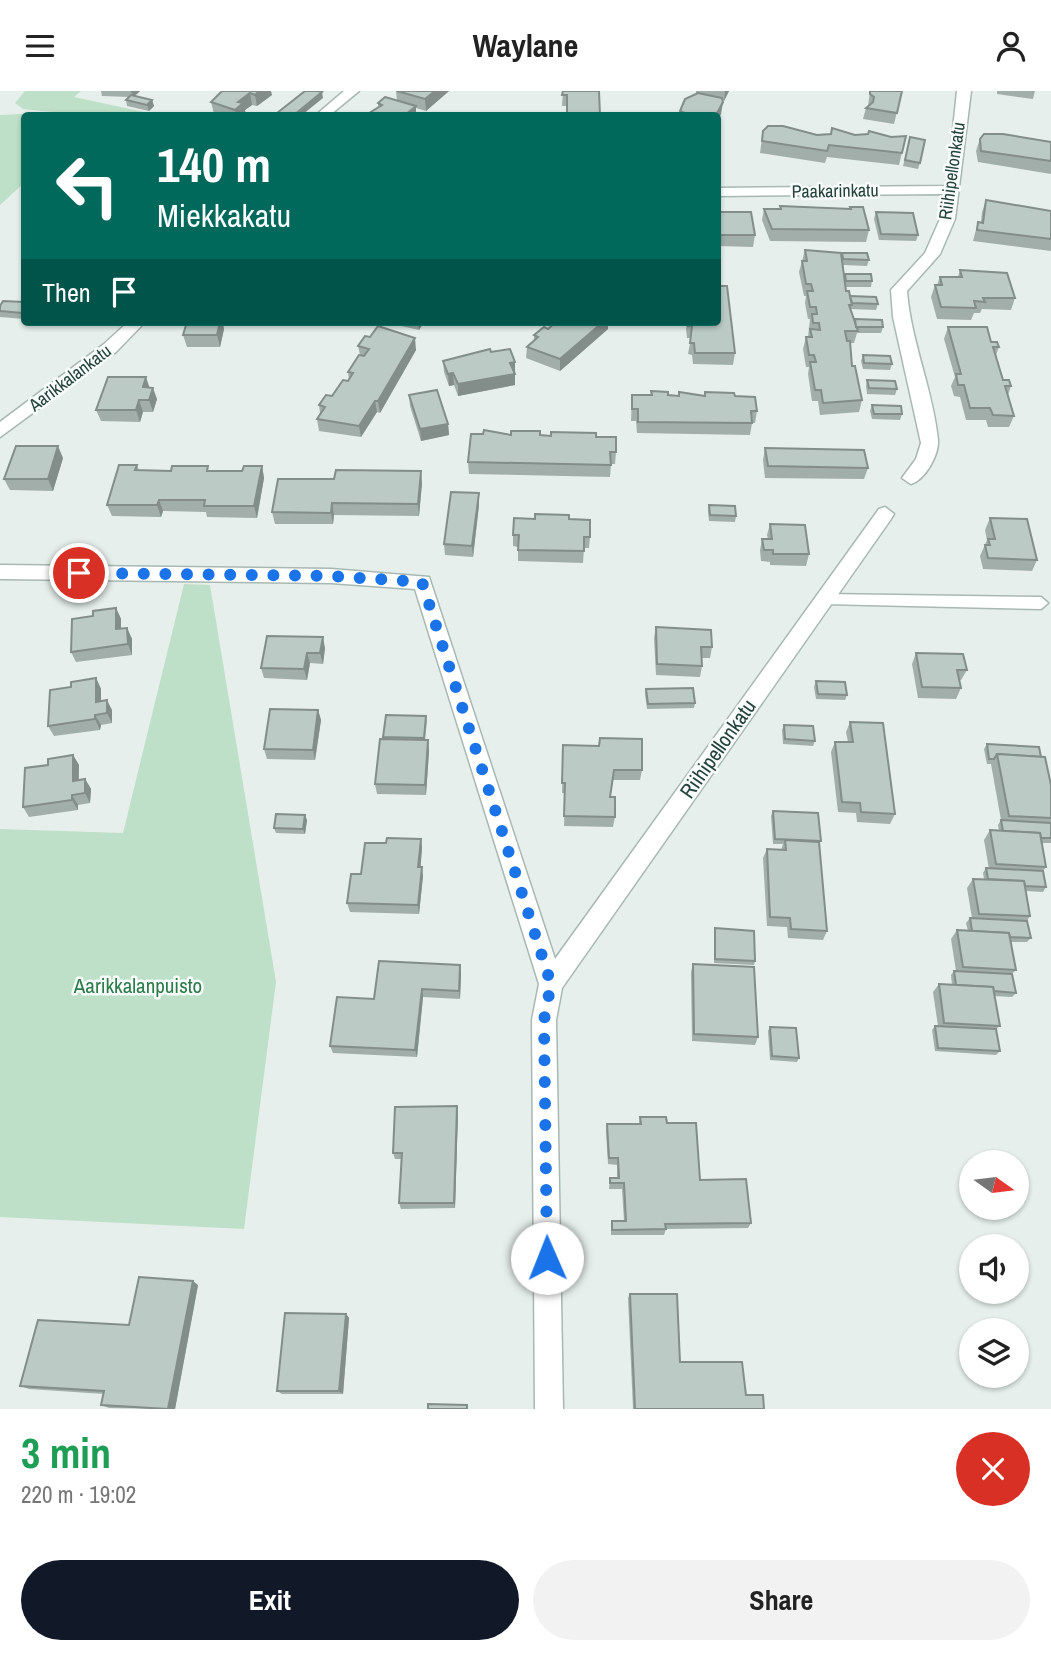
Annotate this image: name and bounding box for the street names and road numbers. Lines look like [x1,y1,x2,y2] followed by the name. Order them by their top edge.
[932,120,971,221] street label: Riihipellonkatu
[791,177,879,204] street label: Paakarinkatu
[22,338,116,418] street label: Aarikkalankatu
[673,693,762,804] street label: Riihipellonkatu

